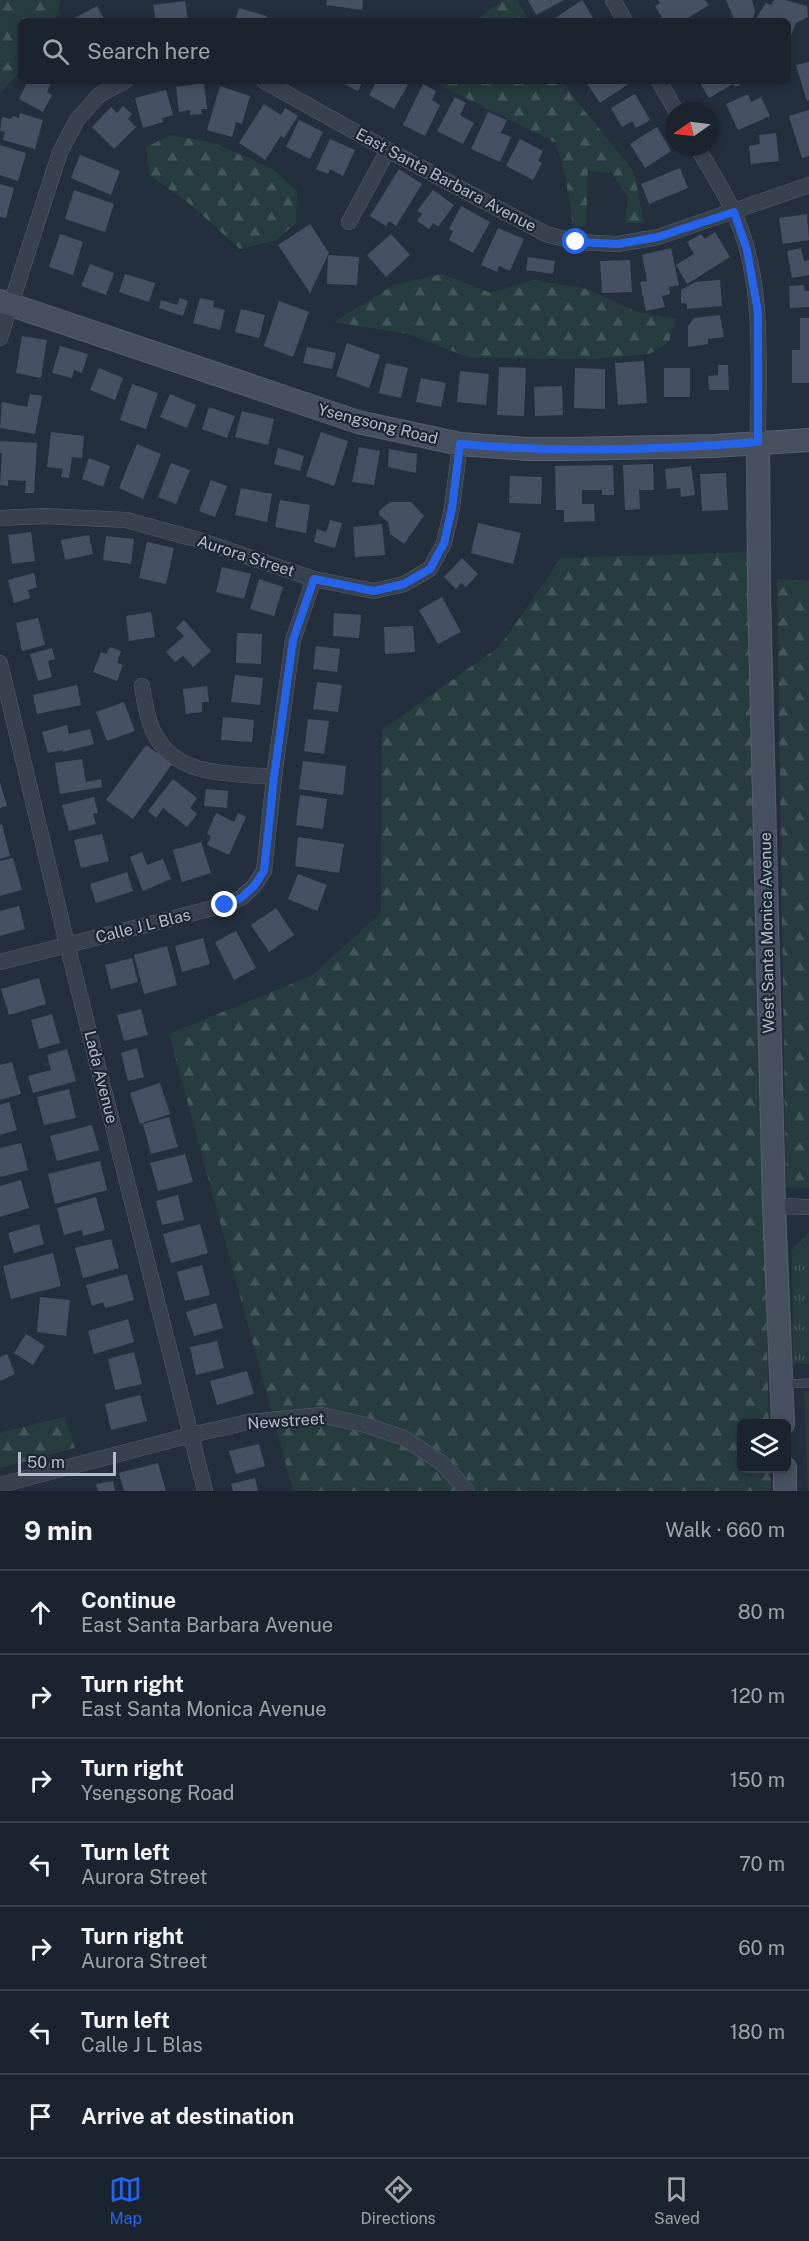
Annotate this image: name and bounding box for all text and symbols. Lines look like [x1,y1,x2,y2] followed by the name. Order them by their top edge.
[18,18,791,84] search box
[39,35,72,68] icon: search
[87,38,211,64] text: Search here
[665,102,719,156] north arrow
[352,124,540,236] street label: East Santa Barbara Avenue
[562,228,588,254] route start
[316,400,440,448] street label: Ysengsong Road
[195,531,297,581] street label: Aurora Street
[756,832,778,1034] street label: West Santa Monica Avenue
[211,891,237,917] route end
[94,905,192,947] street label: Calle J L Blas
[80,1029,122,1125] street label: Lada Avenue
[247,1409,325,1433] street label: Newstreet
[737,1419,791,1473] map controls
[737,1419,791,1473] button: layers
[18,1449,116,1476] scale bar
[27,1453,65,1472] text: 50 m
[24,1515,93,1546] text: 9 min
[665,1518,785,1542] text: Walk · 660 m
[81,1587,176,1613] text: Continue
[24,1596,57,1629] icon: ahead
[738,1600,785,1624] text: 80 m
[81,1613,333,1637] text: East Santa Barbara Avenue
[81,1671,184,1697] text: Turn right
[24,1680,57,1713] icon: right
[731,1684,785,1708] text: 120 m
[81,1697,327,1721] text: East Santa Monica Avenue
[81,1755,184,1781] text: Turn right
[24,1764,57,1797] icon: right
[730,1768,785,1792] text: 150 m
[81,1781,234,1805] text: Ysengsong Road
[81,1839,170,1865] text: Turn left
[24,1848,57,1881] icon: left
[739,1852,785,1876] text: 70 m
[81,1865,208,1889] text: Aurora Street
[81,1923,184,1949] text: Turn right
[24,1932,57,1965] icon: right
[738,1936,785,1960] text: 60 m
[81,1949,208,1973] text: Aurora Street
[81,2007,170,2033] text: Turn left
[24,2016,57,2049] icon: left
[730,2020,785,2044] text: 180 m
[81,2033,203,2057] text: Calle J L Blas
[24,2100,57,2133] icon: arrive
[81,2103,294,2129] text: Arrive at destination
[109,2173,142,2228] tab: Map
[361,2173,436,2228] tab: Directions
[654,2173,700,2228] tab: Saved

